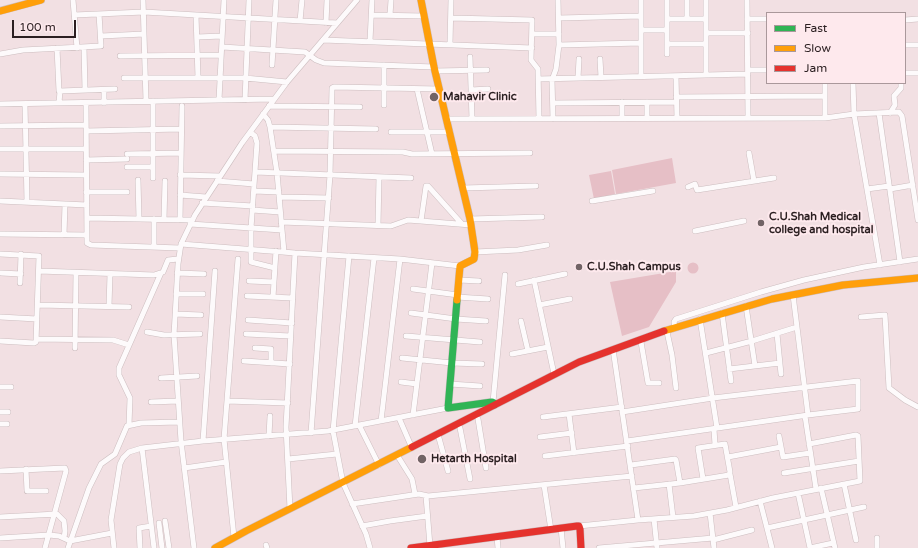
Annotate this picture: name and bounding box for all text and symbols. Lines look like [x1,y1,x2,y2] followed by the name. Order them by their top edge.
[14,12,78,38] scale bar
[766,12,906,84] legend
[19,20,56,34] text: 100 m
[804,21,827,35] text: Fast
[804,41,831,55] text: Slow
[804,61,827,75] text: Jam
[443,90,517,104] place label: Mahavir Clinic
[428,91,440,103] marker: Mahavir Clinic
[769,210,873,236] place label: C.U.Shah Medical college and hospital
[756,218,766,228] marker: C.U.Shah Medical college and hospital
[587,260,681,274] place label: C.U.Shah Campus
[574,262,584,272] marker: C.U.Shah Campus
[431,452,517,466] place label: Hetarth Hospital
[416,453,428,465] marker: Hetarth Hospital

